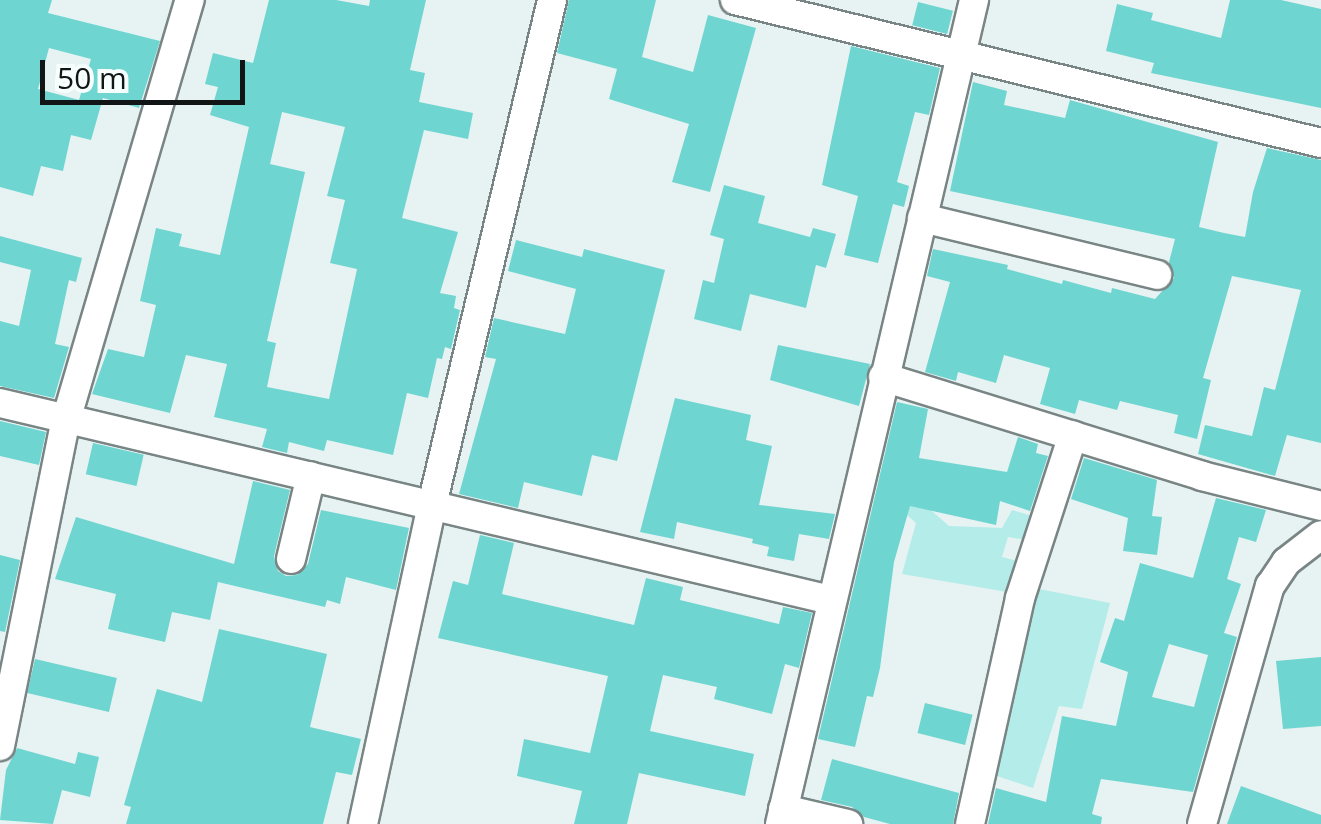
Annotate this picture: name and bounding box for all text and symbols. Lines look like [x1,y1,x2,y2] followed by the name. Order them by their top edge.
[45,40,250,102] scale bar
[57,57,127,98] text: 50 m

